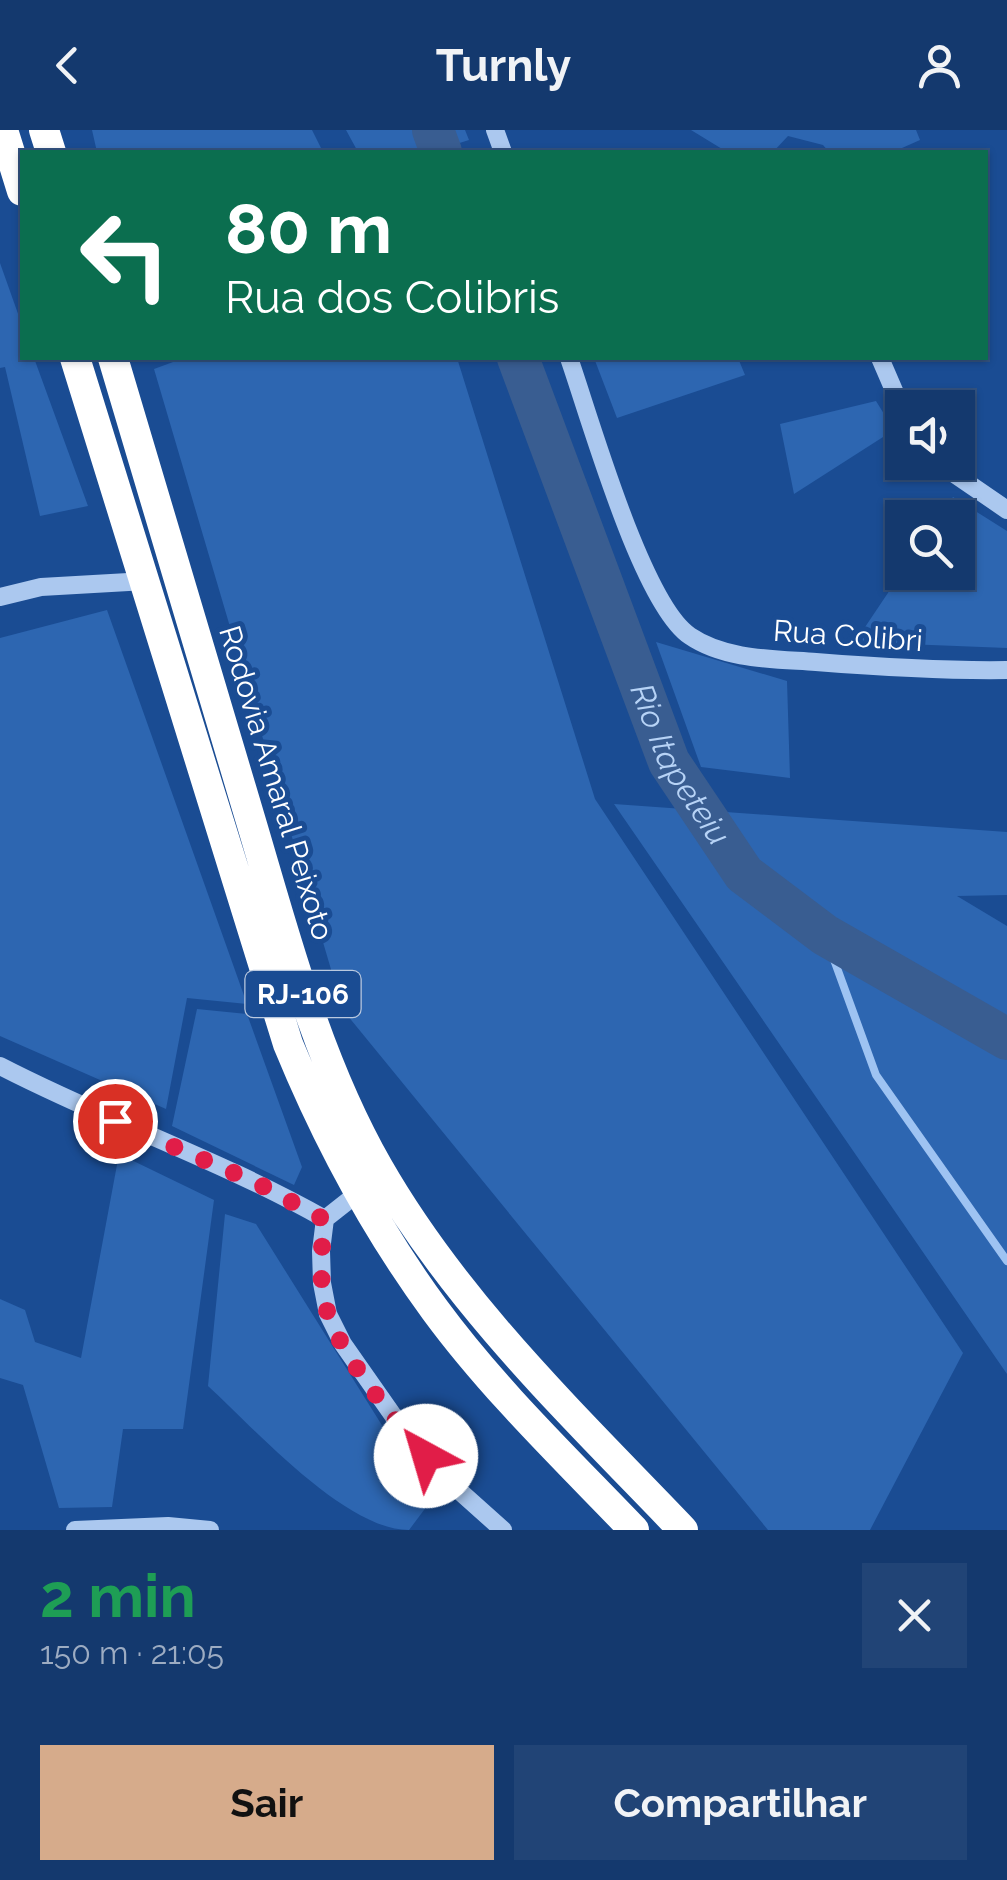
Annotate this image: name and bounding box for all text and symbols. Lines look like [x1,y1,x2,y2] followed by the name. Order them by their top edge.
[40,38,95,93] icon: back
[912,38,967,93] icon: person
[436,39,571,92] text: Turnly
[225,187,392,269] text: 80 m
[60,190,190,320] icon: left
[225,271,560,324] text: Rua dos Colibris
[885,390,975,590] map controls
[885,390,975,480] button: sound
[885,500,975,590] button: search
[772,613,924,658] street label: Rua Colibri
[212,622,341,944] street label: Rodovia Amaral Peixoto
[623,678,738,852] water label: Rio Itapeteiu
[246,971,360,1017] road number: RJ-106
[73,1079,158,1164] pin
[88,1094,143,1149] icon: arrive
[374,1404,478,1508] position arrow
[40,1561,196,1631] text: 2 min
[862,1563,967,1668] button: close
[40,1634,224,1671] text: 150 m · 21:05
[40,1745,494,1860] button: Sair
[514,1745,967,1860] button: Compartilhar

